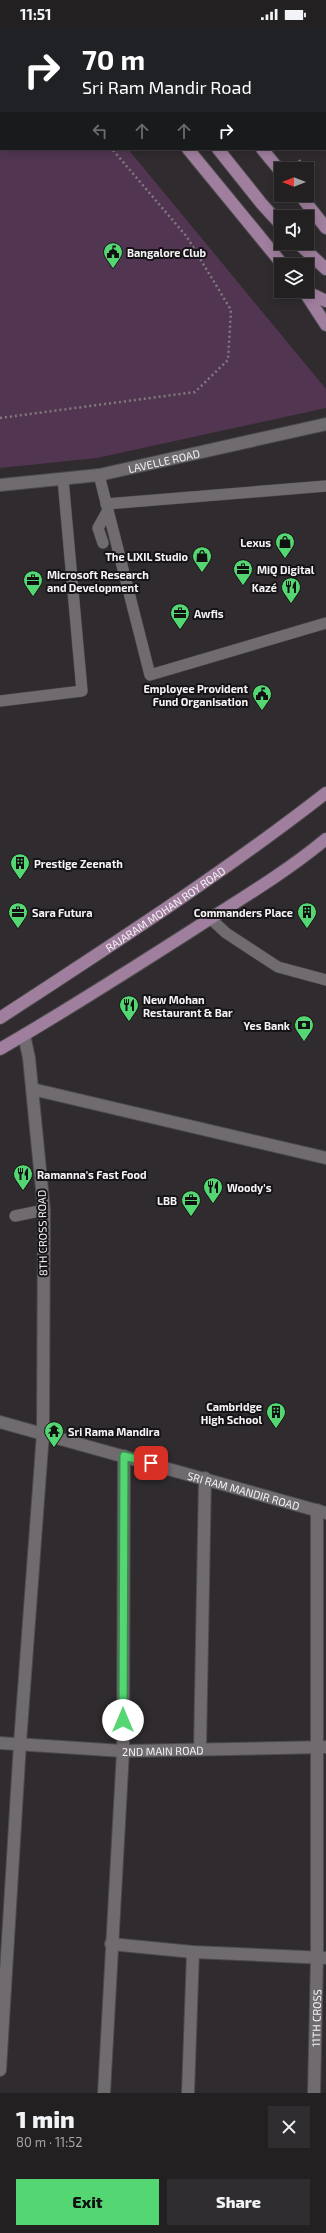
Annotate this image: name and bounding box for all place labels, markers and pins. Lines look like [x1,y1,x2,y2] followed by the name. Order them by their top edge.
[102,241,124,269] public building icon: Bangalore Club
[127,246,206,259] place label: Bangalore Club
[274,531,296,559] shop icon: Lexus
[240,536,271,549] place label: Lexus
[191,545,213,573] shop icon: The LIXIL Studio
[105,550,188,563] place label: The LIXIL Studio
[232,558,254,586] office icon: MiQ Digital
[257,563,315,577] place label: MiQ Digital
[47,568,149,594] place label: Microsoft Research and Development
[22,569,44,597] office icon: Microsoft Research and Development
[280,576,302,604] restaurant icon: Kazé
[252,581,277,594] place label: Kazé
[169,602,191,630] office icon: Awfis
[194,607,224,620] place label: Awfis
[143,682,248,708] place label: Employee Provident Fund Organisation
[251,683,273,711] public building icon: Employee Provident Fund Organisation
[9,852,31,880] building icon: Prestige Zeenath
[34,857,123,870] place label: Prestige Zeenath
[7,901,29,929] office icon: Sara Futura
[296,901,318,929] building icon: Commanders Place
[32,906,93,919] place label: Sara Futura
[194,906,293,919] place label: Commanders Place
[143,993,233,1019] place label: New Mohan Restaurant & Bar
[118,994,140,1022] restaurant icon: New Mohan Restaurant & Bar
[293,1014,315,1042] bank icon: Yes Bank
[244,1019,291,1032] place label: Yes Bank
[12,1163,34,1191] restaurant icon: Ramanna's Fast Food
[37,1168,147,1181] place label: Ramanna's Fast Food
[202,1176,224,1204] restaurant icon: Woody's
[227,1181,272,1195] place label: Woody's
[180,1189,202,1217] office icon: LBB
[157,1194,177,1207] place label: LBB
[201,1400,262,1426] place label: Cambridge High School
[265,1401,287,1429] building icon: Cambridge High School
[43,1420,65,1448] temple icon: Sri Rama Mandira
[68,1425,160,1438] place label: Sri Rama Mandira
[134,1446,168,1480] pin

